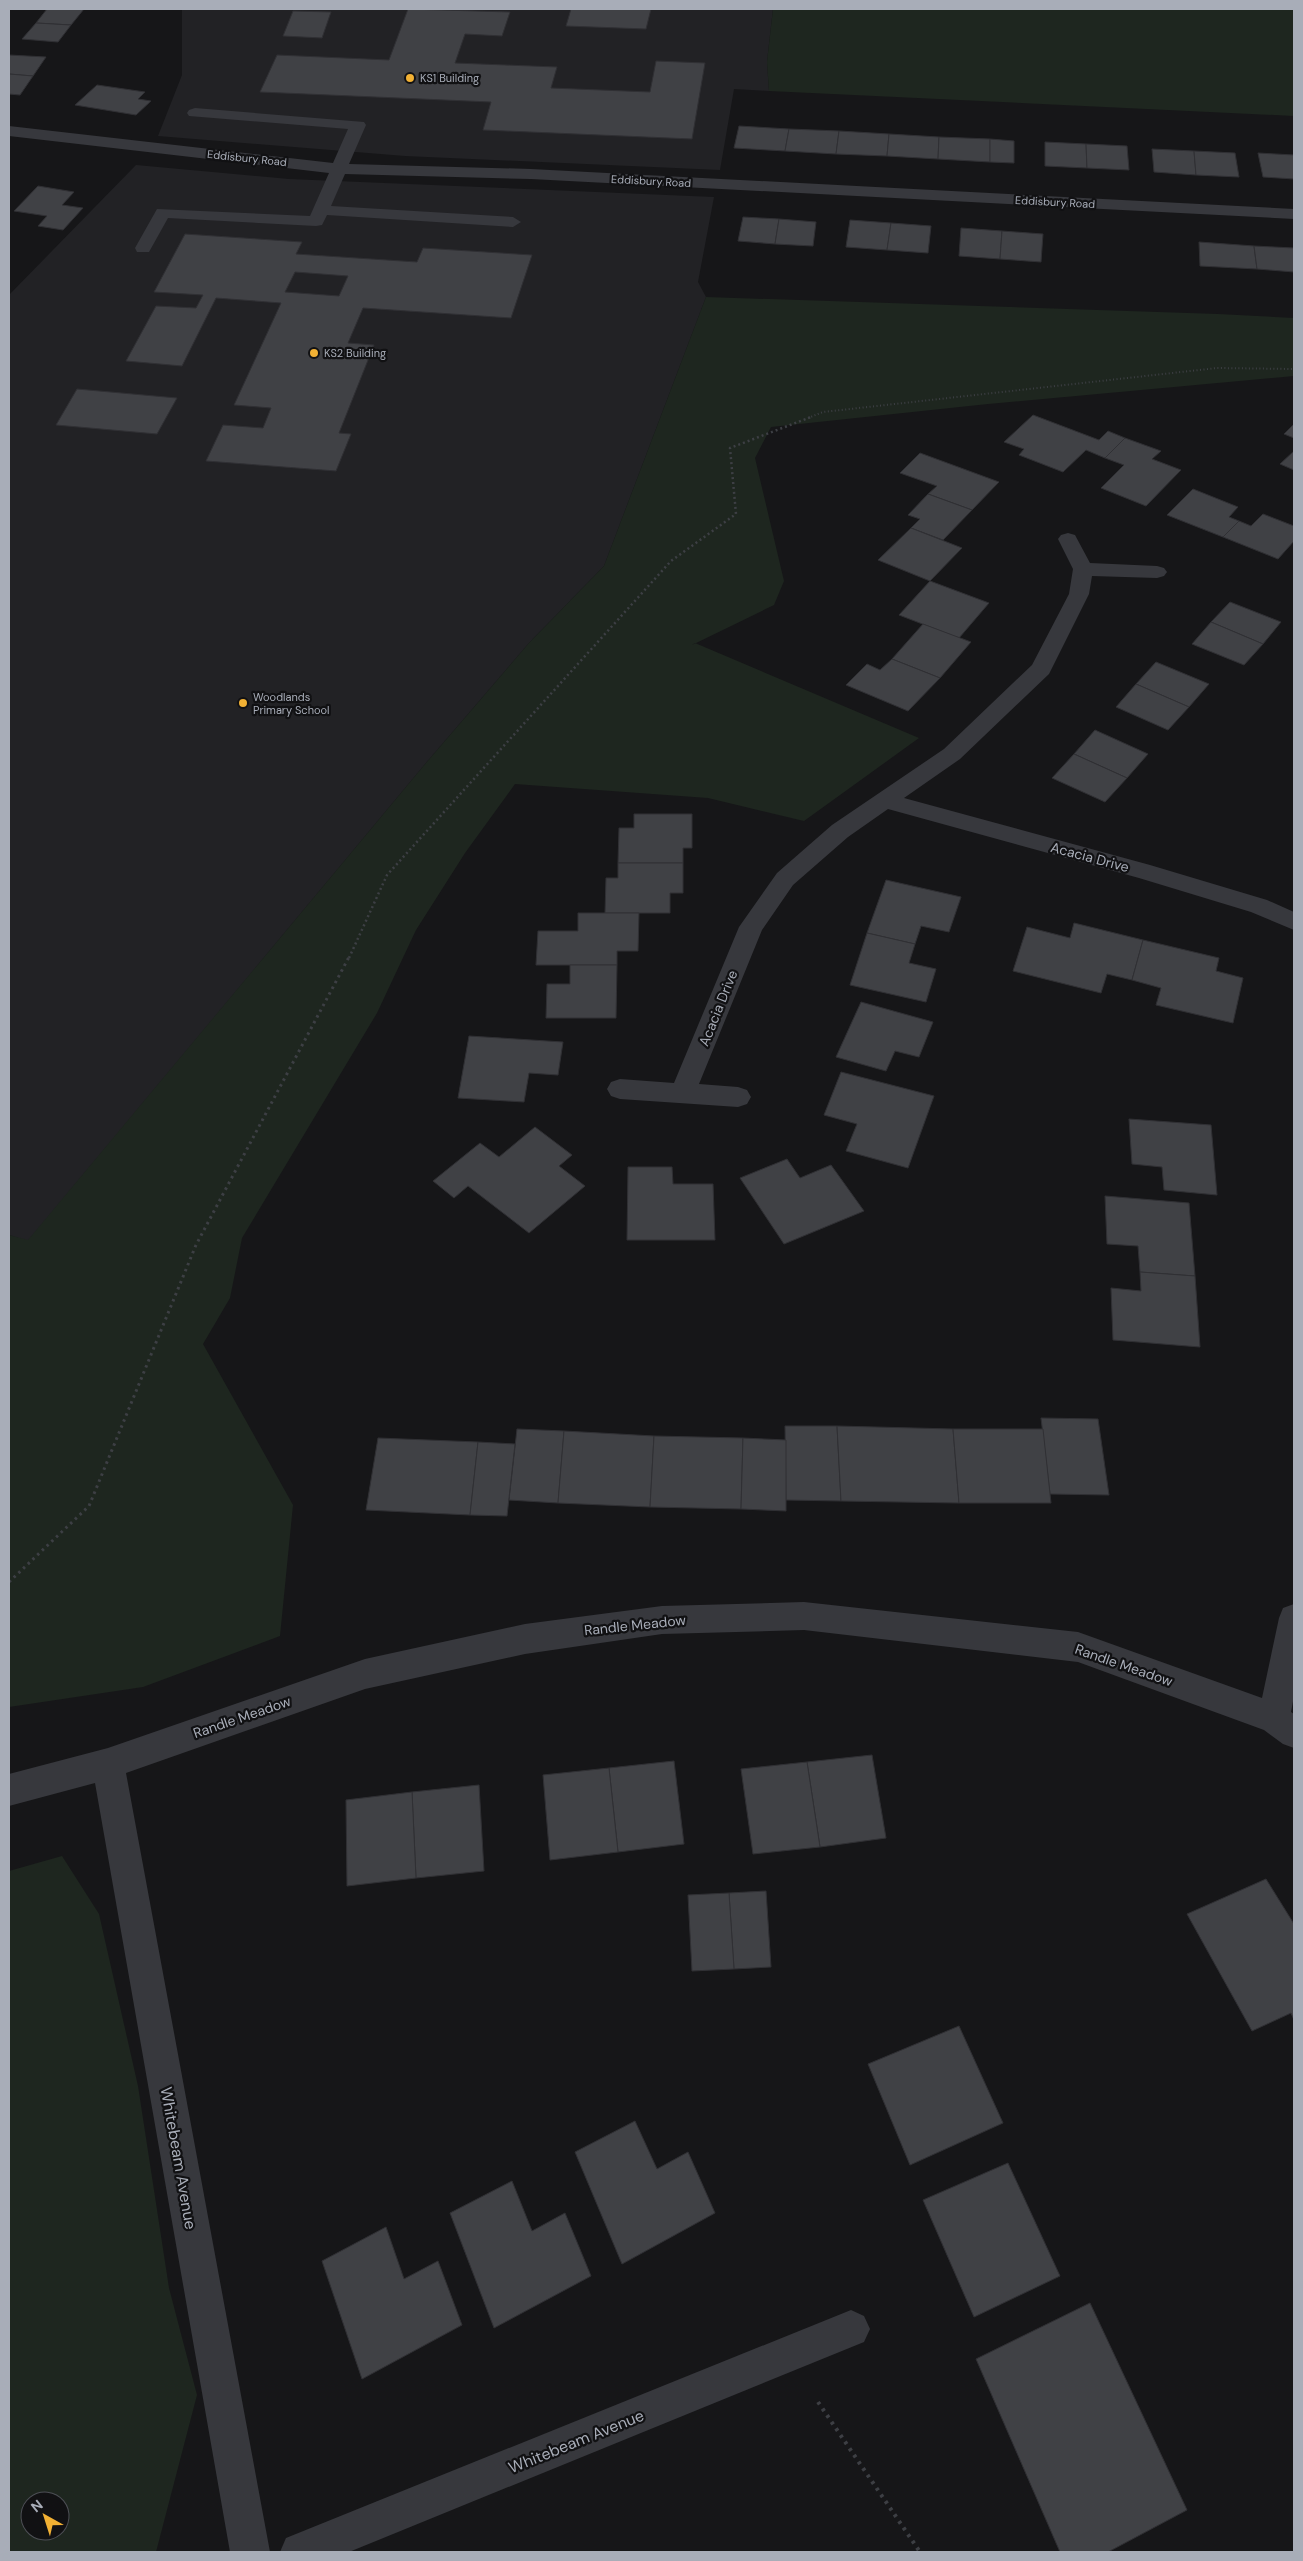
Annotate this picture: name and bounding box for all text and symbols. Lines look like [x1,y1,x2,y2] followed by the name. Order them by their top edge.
[420,71,479,85] place label: KS1 Building
[404,72,416,84] marker: KS1 Building
[206,147,288,169] street label: Eddisbury Road
[611,172,691,190] street label: Eddisbury Road
[1015,193,1095,211] street label: Eddisbury Road
[324,346,386,360] place label: KS2 Building
[308,347,320,359] marker: KS2 Building
[253,690,329,717] place label: Woodlands Primary School
[237,697,249,709] marker: Woodlands Primary School
[1049,838,1131,876] street label: Acacia Drive
[695,967,741,1049] street label: Acacia Drive
[583,1611,687,1639] street label: Randle Meadow
[1073,1640,1176,1690] street label: Randle Meadow
[191,1692,294,1742] street label: Randle Meadow
[156,2085,201,2231] street label: Whitebeam Avenue
[505,2405,647,2478] street label: Whitebeam Avenue
[20,2491,70,2541] north arrow
[27,2496,46,2516] text: N

